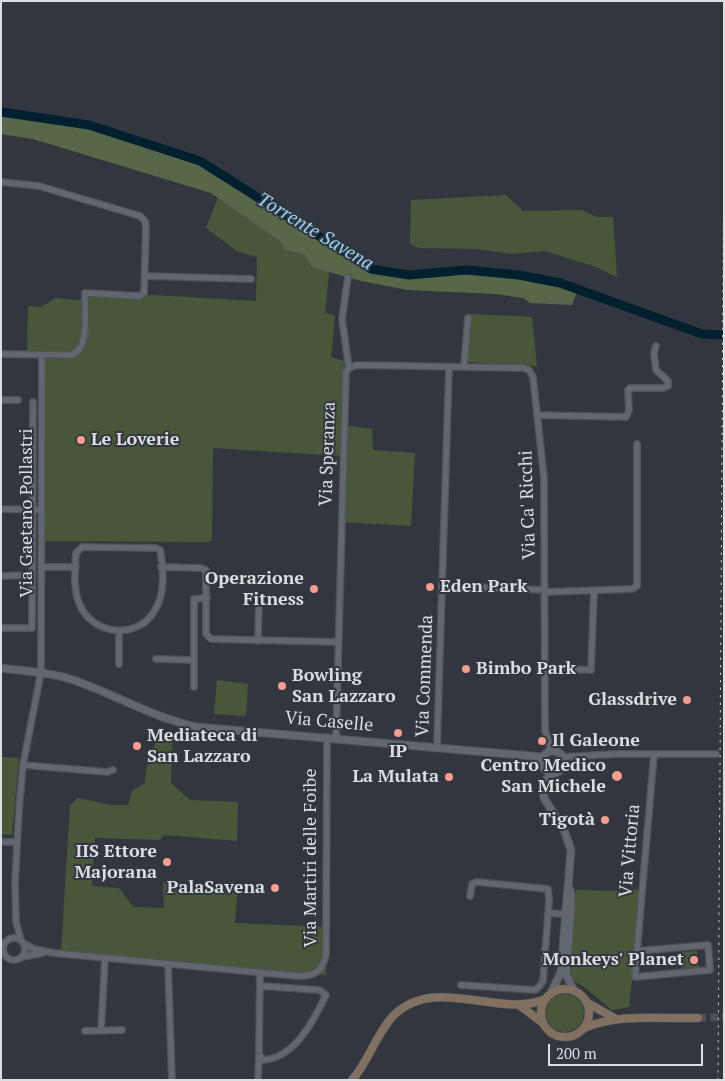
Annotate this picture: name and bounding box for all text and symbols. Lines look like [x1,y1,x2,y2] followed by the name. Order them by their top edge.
[253,188,377,276] water label: Torrente Savena
[315,401,341,507] street label: Via Speranza
[16,428,38,598] street label: Via Gaetano Pollastri
[91,429,179,451] place label: Le Loverie
[75,434,87,446] marker: Le Loverie
[515,450,541,560] street label: Via Ca' Ricchi
[205,568,304,610] place label: Operazione Fitness
[440,576,527,598] place label: Eden Park
[424,581,436,593] marker: Eden Park
[308,583,320,595] marker: Operazione Fitness
[412,615,438,737] street label: Via Commenda
[476,658,576,680] place label: Bimbo Park
[460,663,472,675] marker: Bimbo Park
[292,665,396,708] place label: Bowling San Lazzaro
[276,680,288,692] marker: Bowling San Lazzaro
[588,689,677,711] place label: Glassdrive
[681,694,693,706] marker: Glassdrive
[284,707,374,737] street label: Via Caselle
[147,725,257,768] place label: Mediateca di San Lazzaro
[392,727,404,739] marker: IP
[552,730,640,752] place label: Il Galeone
[536,735,548,747] marker: Il Galeone
[131,740,143,752] marker: Mediateca di San Lazzaro
[389,741,407,763] place label: IP
[481,755,606,798] place label: Centro Medico San Michele
[352,766,439,788] place label: La Mulata
[300,769,322,947] street label: Via Martiri delle Foibe
[610,769,624,783] marker: Centro Medico San Michele
[443,771,455,783] marker: La Mulata
[615,803,645,899] street label: Via Vittoria
[539,809,595,831] place label: Tigotà
[599,814,611,826] marker: Tigotà
[74,841,157,884] place label: IIS Ettore Majorana
[161,856,173,868] marker: IIS Ettore Majorana
[167,877,265,899] place label: PalaSavena
[269,882,281,894] marker: PalaSavena
[543,949,684,971] place label: Monkeys' Planet
[688,954,700,966] marker: Monkeys' Planet
[550,1034,705,1066] scale bar
[556,1043,597,1063] text: 200 m

